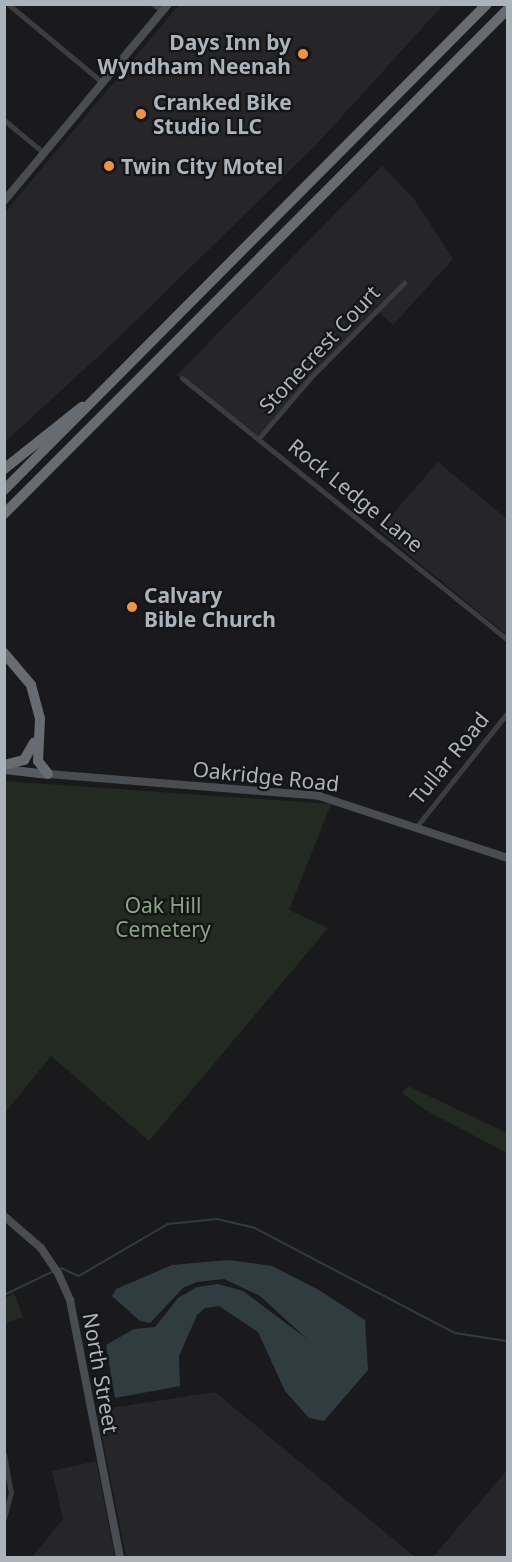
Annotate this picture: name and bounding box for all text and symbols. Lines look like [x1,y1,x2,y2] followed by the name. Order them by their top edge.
[98,29,291,79] place label: Days Inn by Wyndham Neenah
[296,47,310,61] marker: Days Inn by Wyndham Neenah
[153,89,292,139] place label: Cranked Bike Studio LLC
[134,107,148,121] marker: Cranked Bike Studio LLC
[121,153,283,179] place label: Twin City Motel
[102,159,116,173] marker: Twin City Motel
[253,280,385,418] street label: Stonecrest Court
[284,433,428,557] street label: Rock Ledge Lane
[144,582,276,632] place label: Calvary Bible Church
[125,600,139,614] marker: Calvary Bible Church
[404,707,494,809] street label: Tullar Road
[192,756,340,796] street label: Oakridge Road
[115,892,211,942] park label: Oak Hill Cemetery
[78,1311,124,1435] street label: North Street

